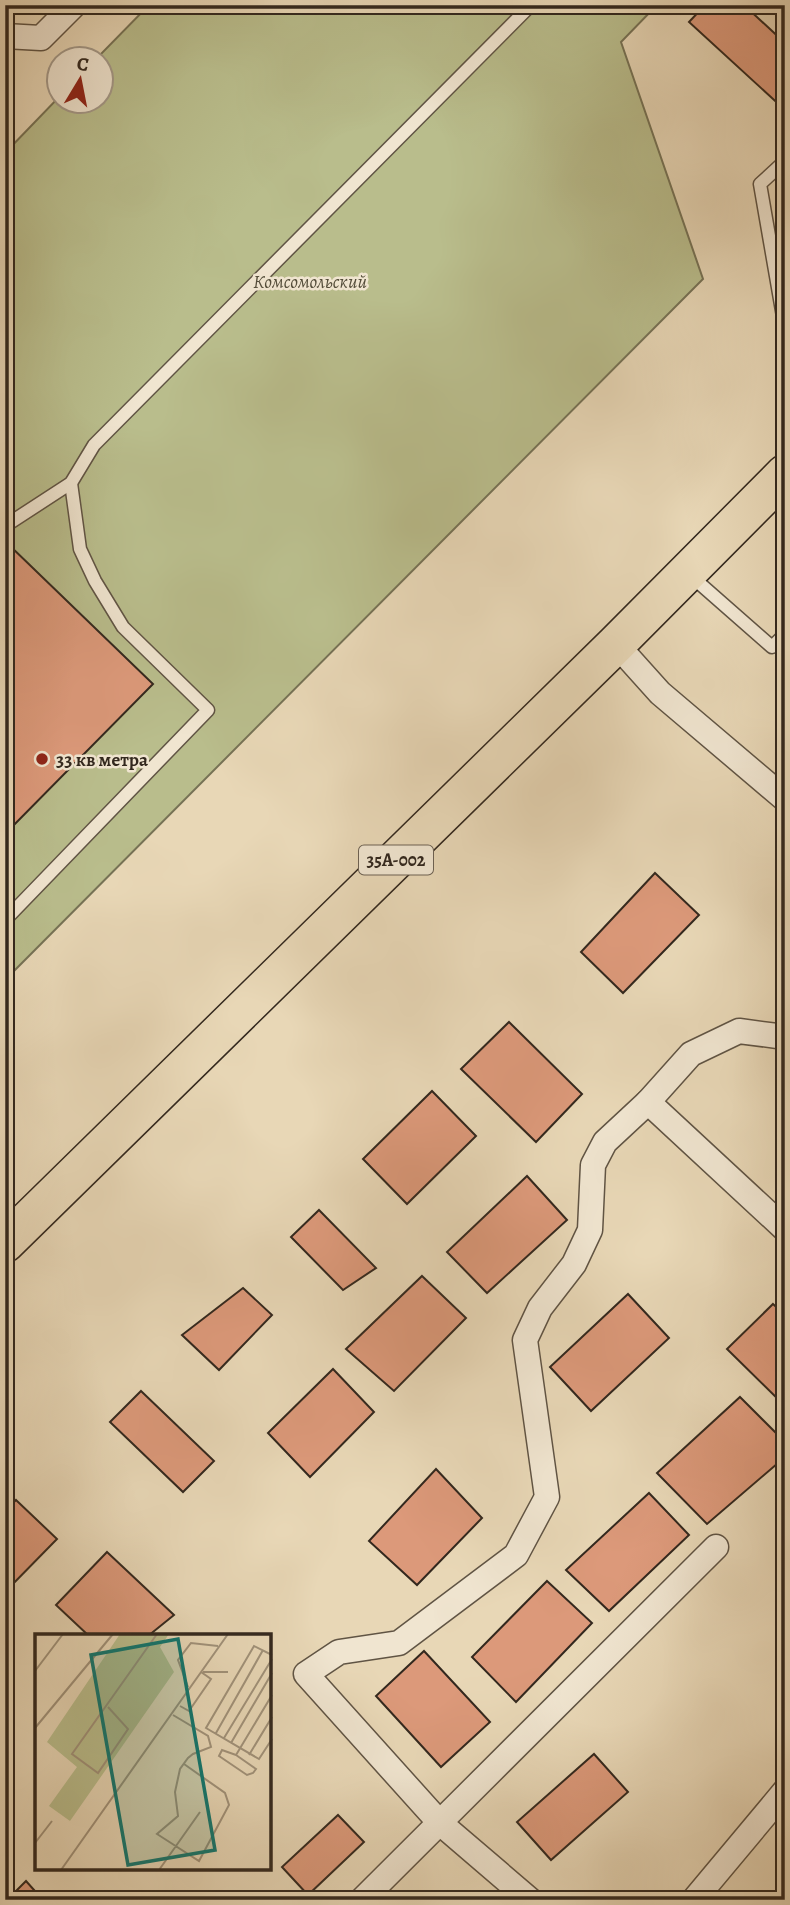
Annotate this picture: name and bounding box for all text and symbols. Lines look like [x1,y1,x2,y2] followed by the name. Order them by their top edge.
[46,46,116,116] north arrow
[75,50,91,78] text: С
[253,269,367,295] park label: Комсомольский
[56,747,149,773] place label: 33 кв метра
[34,751,50,767] marker: 33 кв метра
[359,846,433,874] road number: 35А-002
[35,1634,271,1870] inset map

